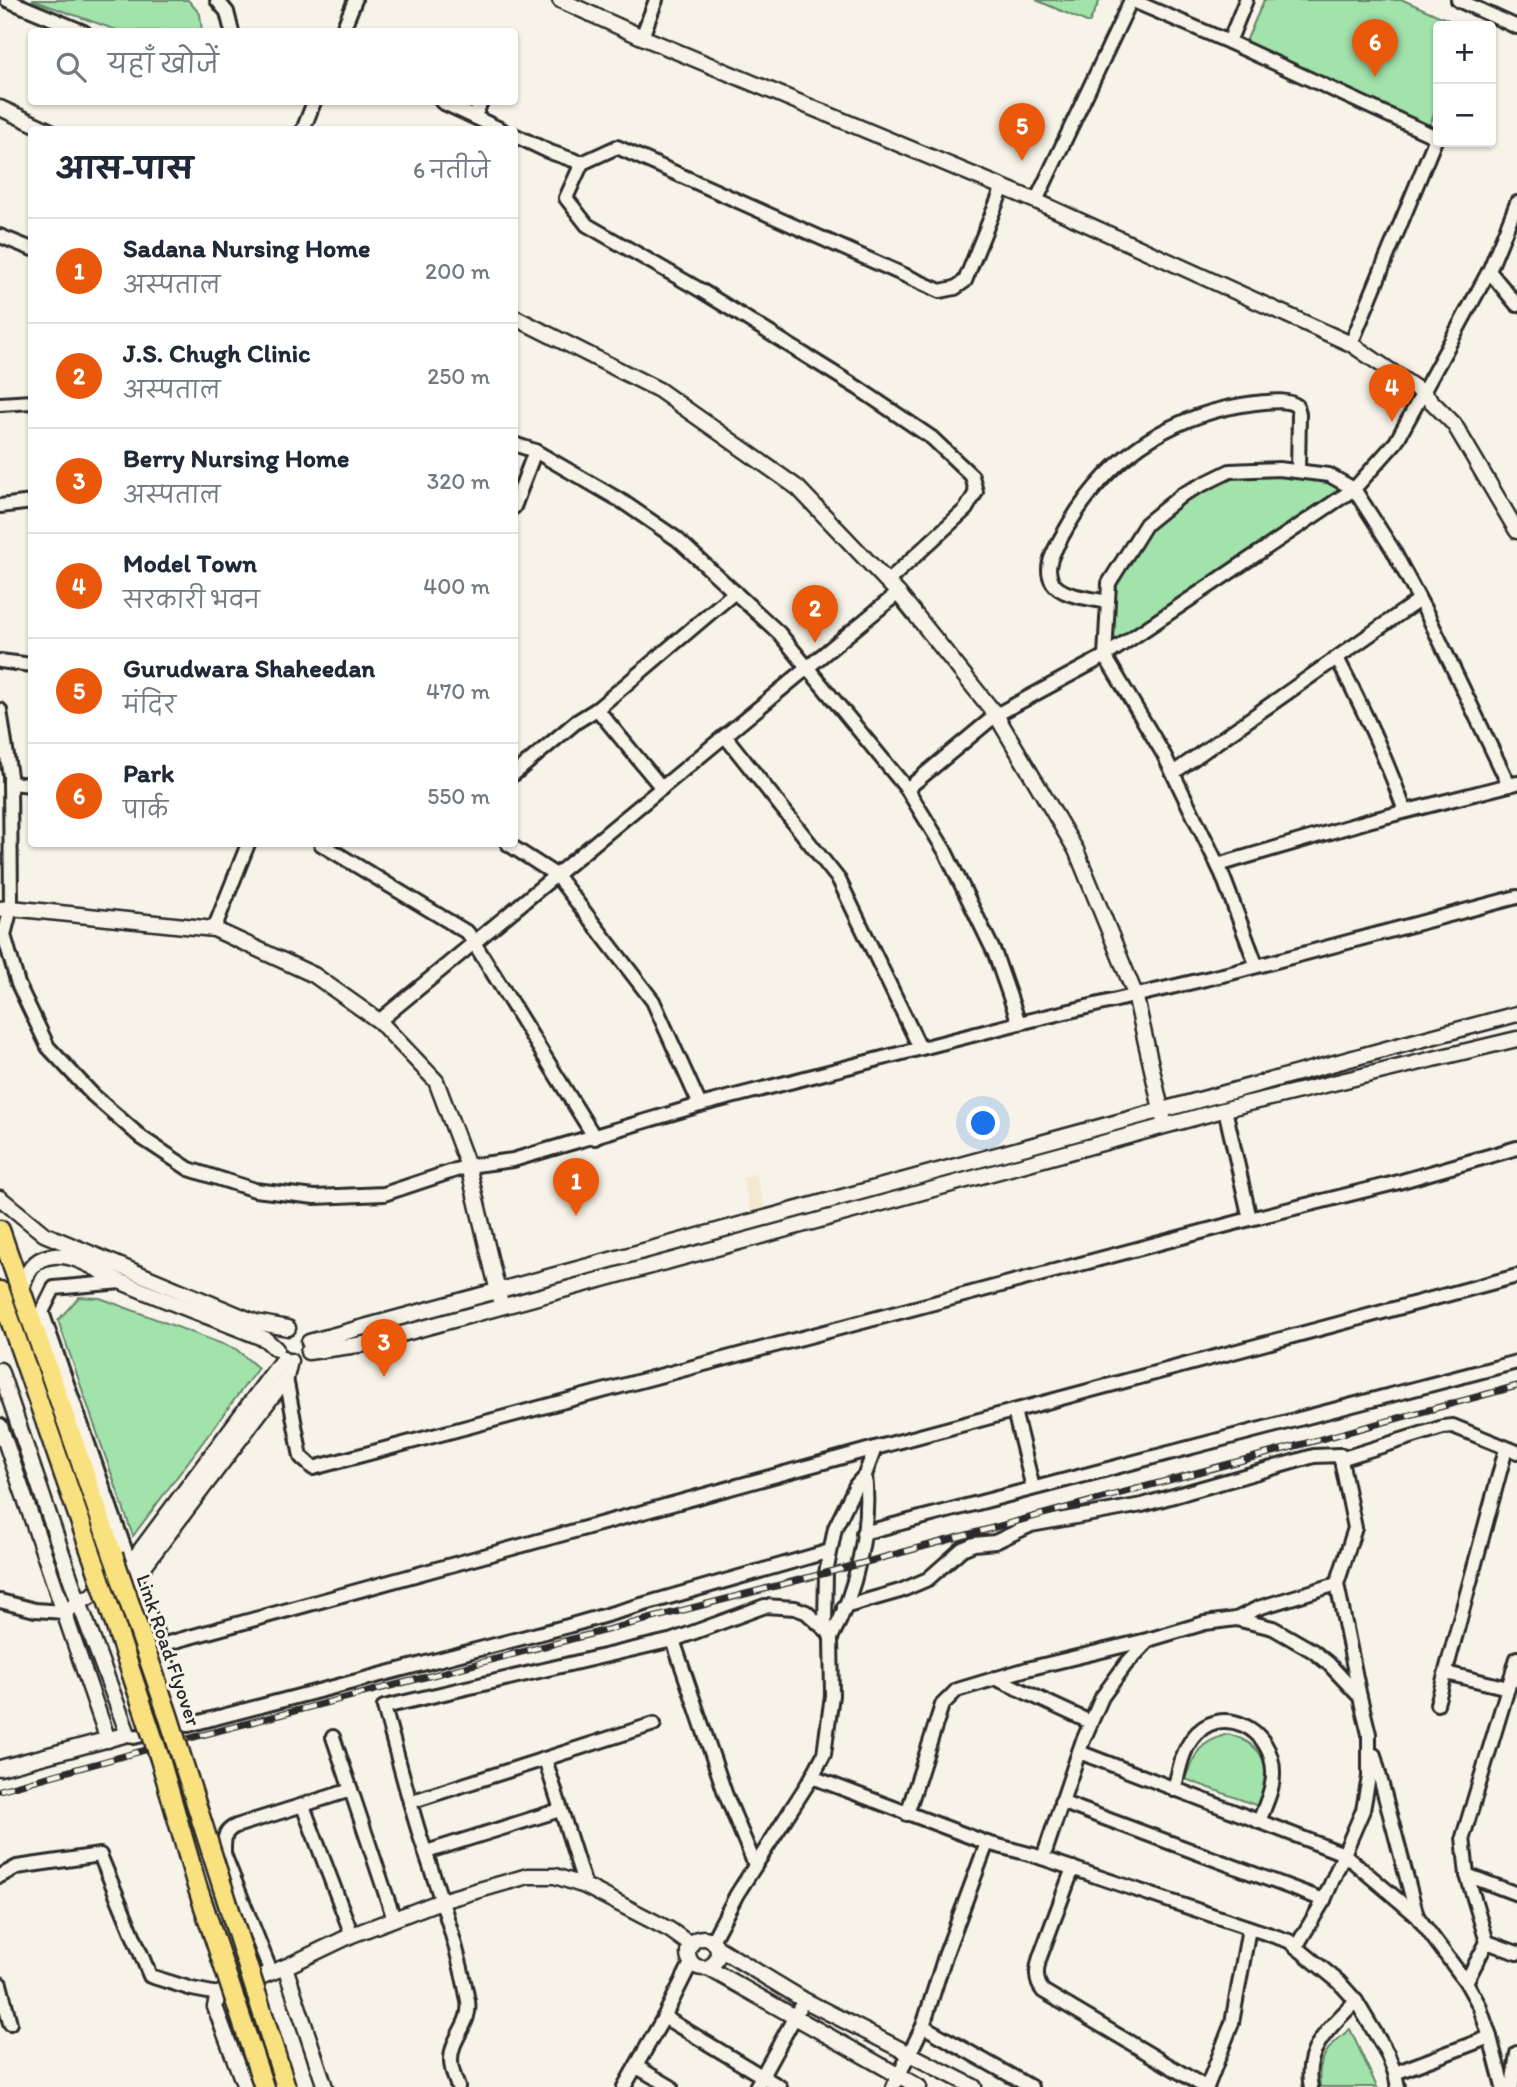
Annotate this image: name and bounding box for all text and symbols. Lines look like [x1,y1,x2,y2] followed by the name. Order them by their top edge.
[1352,19,1398,77] pin: 6
[1433,21,1496,147] map controls
[1433,21,1496,84] button: +
[28,28,518,105] search box
[52,48,90,86] icon: search
[108,48,219,80] text: यहाँ खोजें
[1433,84,1496,147] button: −
[999,103,1045,161] pin: 5
[56,150,193,187] text: आस-पास
[413,156,490,184] text: 6 नतीजे
[123,232,371,264] text: Sadana Nursing Home
[74,257,84,285] text: 1
[425,257,490,285] text: 200 m
[123,271,221,299] text: अस्पताल
[123,337,310,369] text: J.S. Chugh Clinic
[73,362,85,390] text: 2
[427,362,490,390] text: 250 m
[1369,364,1415,422] pin: 4
[123,376,221,404] text: अस्पताल
[123,442,349,474] text: Berry Nursing Home
[73,467,85,495] text: 3
[427,467,490,495] text: 320 m
[123,481,221,509] text: अस्पताल
[123,547,257,579] text: Model Town
[72,572,86,600] text: 4
[423,572,490,600] text: 400 m
[792,585,838,643] pin: 2
[123,586,260,614] text: सरकारी भवन
[123,652,375,684] text: Gurudwara Shaheedan
[73,677,85,705] text: 5
[426,677,490,705] text: 470 m
[123,691,176,719] text: मंदिर
[123,757,174,789] text: Park
[73,782,85,810] text: 6
[427,782,490,810] text: 550 m
[123,796,168,824] text: पार्क
[966,1106,1000,1140] your location
[553,1158,599,1216] pin: 1
[361,1319,407,1377] pin: 3
[131,1571,207,1730] street label: Link Road Flyover

